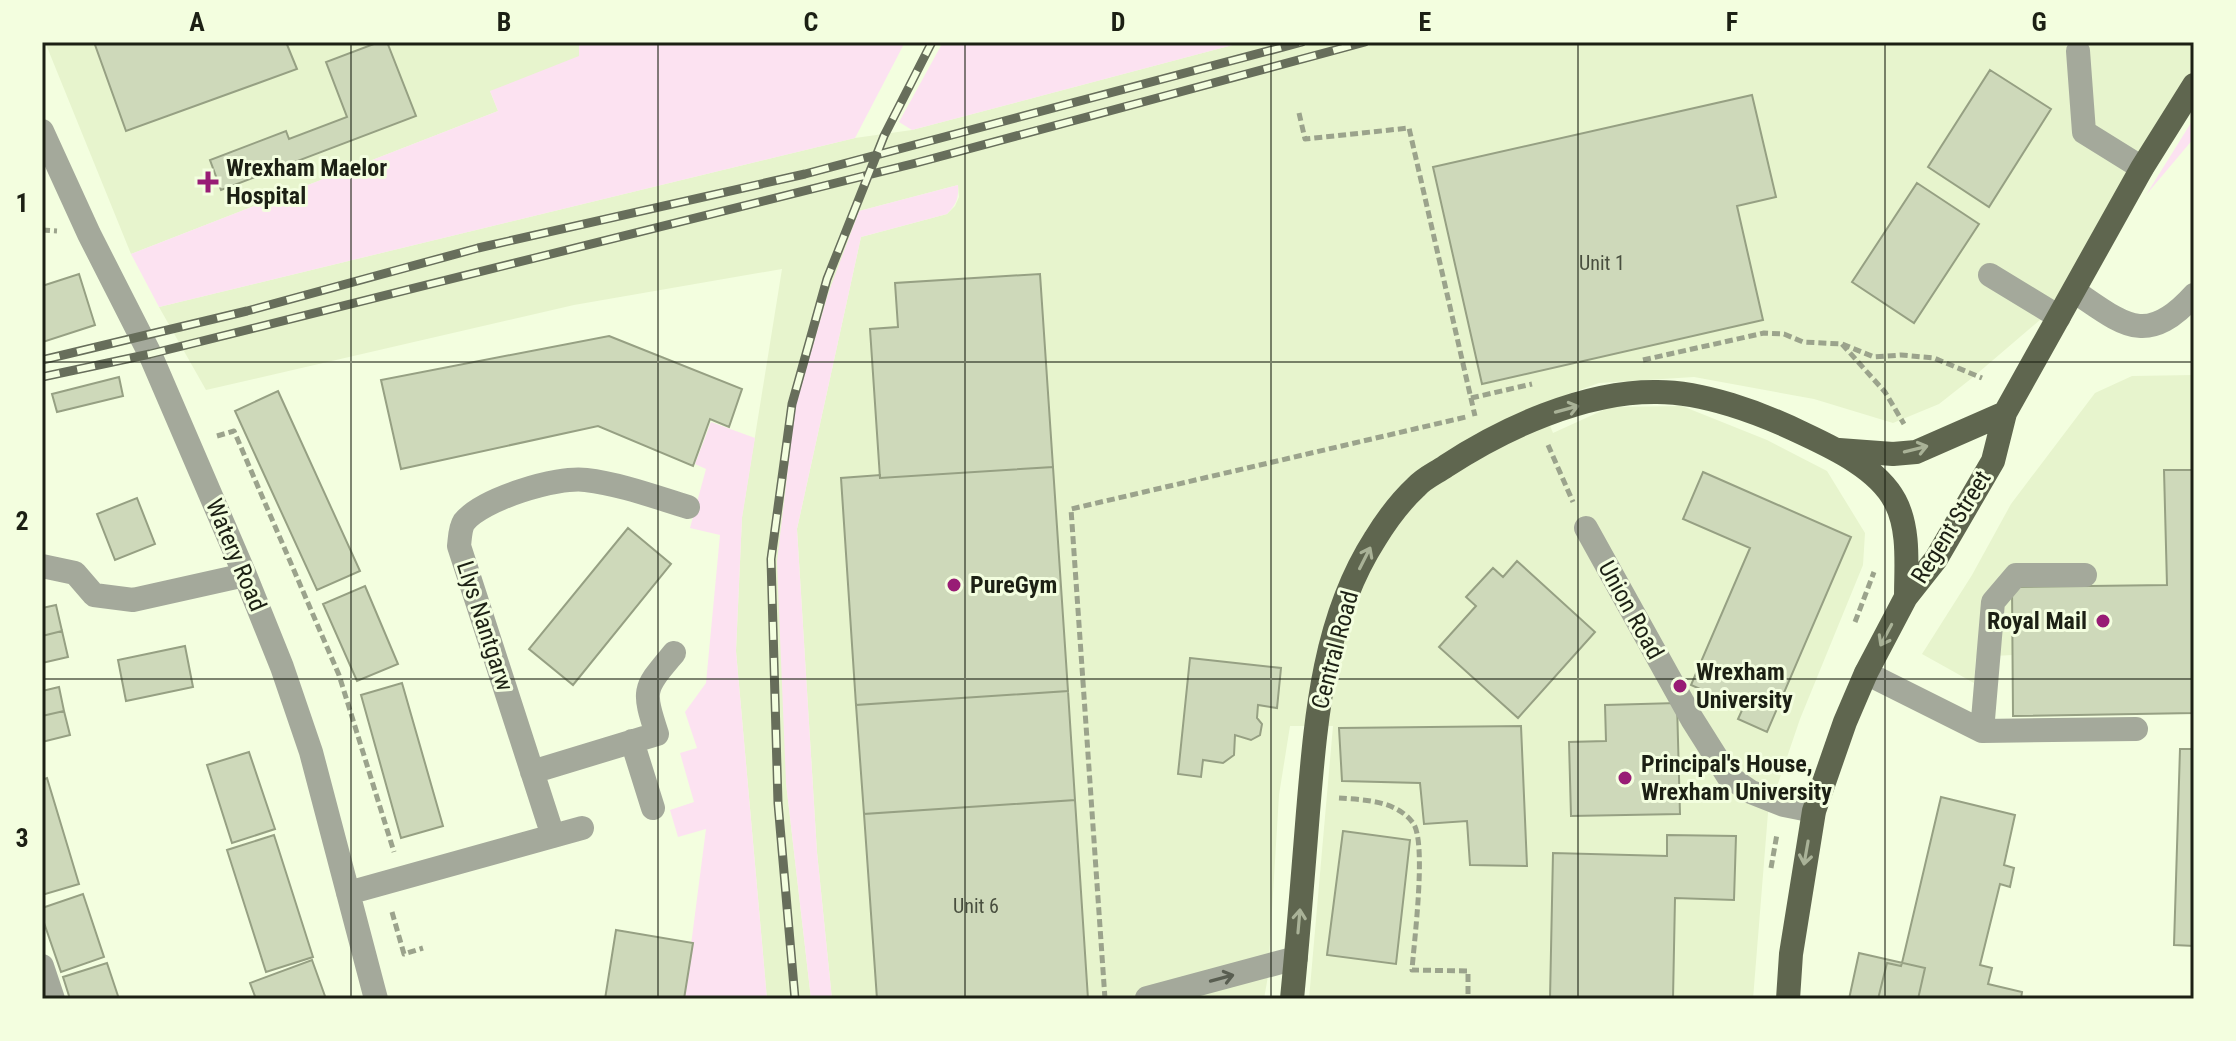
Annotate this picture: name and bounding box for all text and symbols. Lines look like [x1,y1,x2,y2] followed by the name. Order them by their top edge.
[189,7,205,37] text: A
[497,7,511,37] text: B
[804,7,819,37] text: C
[1111,7,1125,37] text: D
[1419,7,1432,37] text: E
[1726,7,1738,37] text: F
[2031,7,2047,37] text: G
[226,154,387,210] place label: Wrexham Maelor Hospital
[197,171,219,193] marker: Wrexham Maelor Hospital
[15,188,29,218] text: 1
[1579,251,1625,275] house number: Unit 1
[1554,400,1580,415] one-way arrow
[1903,441,1928,456] one-way arrow
[1905,465,1997,589] street label: Regent Street
[200,495,272,615] street label: Watery Road
[15,506,29,536] text: 2
[1357,547,1373,571] one-way arrow
[1593,556,1669,664] street label: Union Road
[451,558,519,694] street label: Llys Nantgarw
[970,571,1057,599] place label: PureGym
[945,576,963,594] marker: PureGym
[1306,588,1364,712] street label: Central Road
[1987,607,2087,635] place label: Royal Mail
[2094,612,2112,630] marker: Royal Mail
[1878,622,1894,646] one-way arrow
[1696,658,1793,714] place label: Wrexham University
[1671,677,1689,695] marker: Wrexham University
[1641,750,1832,806] place label: Principal's House, Wrexham University
[1616,769,1634,787] marker: Principal's House, Wrexham University
[15,823,29,853] text: 3
[1798,840,1813,865] one-way arrow
[953,894,999,918] house number: Unit 6
[1292,908,1307,935] one-way arrow
[1208,969,1234,984] one-way arrow

